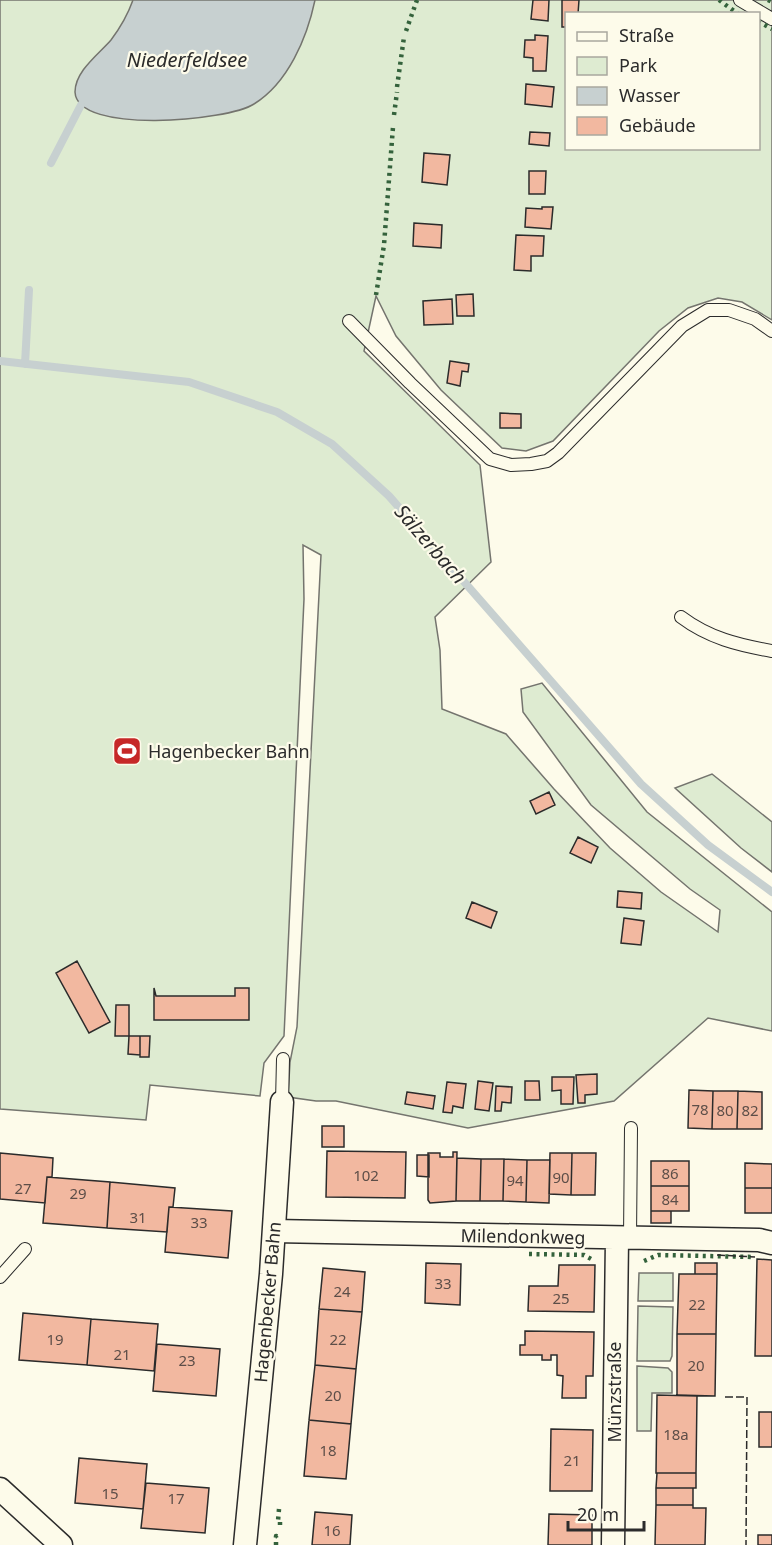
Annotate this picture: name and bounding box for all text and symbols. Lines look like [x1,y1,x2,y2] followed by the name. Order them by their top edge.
[565,12,760,150] legend
[619,23,674,47] text: Straße
[127,46,247,73] water label: Niederfeldsee
[619,53,657,77] text: Park
[619,83,681,107] text: Wasser
[619,113,696,137] text: Gebäude
[389,499,473,589] water label: Sälzerbach
[111,735,143,767] sports icon: Hagenbecker Bahn
[148,739,310,763] place label: Hagenbecker Bahn
[691,1099,709,1119] house number: 78
[716,1100,734,1120] house number: 80
[741,1100,759,1120] house number: 82
[661,1163,679,1183] house number: 86
[353,1165,379,1185] house number: 102
[552,1167,570,1187] house number: 90
[506,1170,524,1190] house number: 94
[14,1178,32,1198] house number: 27
[69,1183,87,1203] house number: 29
[661,1189,679,1209] house number: 84
[129,1207,147,1227] house number: 31
[190,1212,208,1232] house number: 33
[248,1220,286,1384] street label: Hagenbecker Bahn
[460,1223,586,1249] street label: Milendonkweg
[434,1273,452,1293] house number: 33
[333,1281,351,1301] house number: 24
[552,1288,570,1308] house number: 25
[688,1294,706,1314] house number: 22
[46,1329,64,1349] house number: 19
[329,1329,347,1349] house number: 22
[602,1342,626,1442] street label: Münzstraße
[113,1344,131,1364] house number: 21
[178,1350,196,1370] house number: 23
[687,1355,705,1375] house number: 20
[324,1385,342,1405] house number: 20
[663,1424,689,1444] house number: 18a
[319,1440,337,1460] house number: 18
[563,1450,581,1470] house number: 21
[101,1483,119,1503] house number: 15
[167,1488,185,1508] house number: 17
[568,1494,644,1532] scale bar
[577,1502,619,1526] text: 20 m
[323,1520,341,1540] house number: 16

